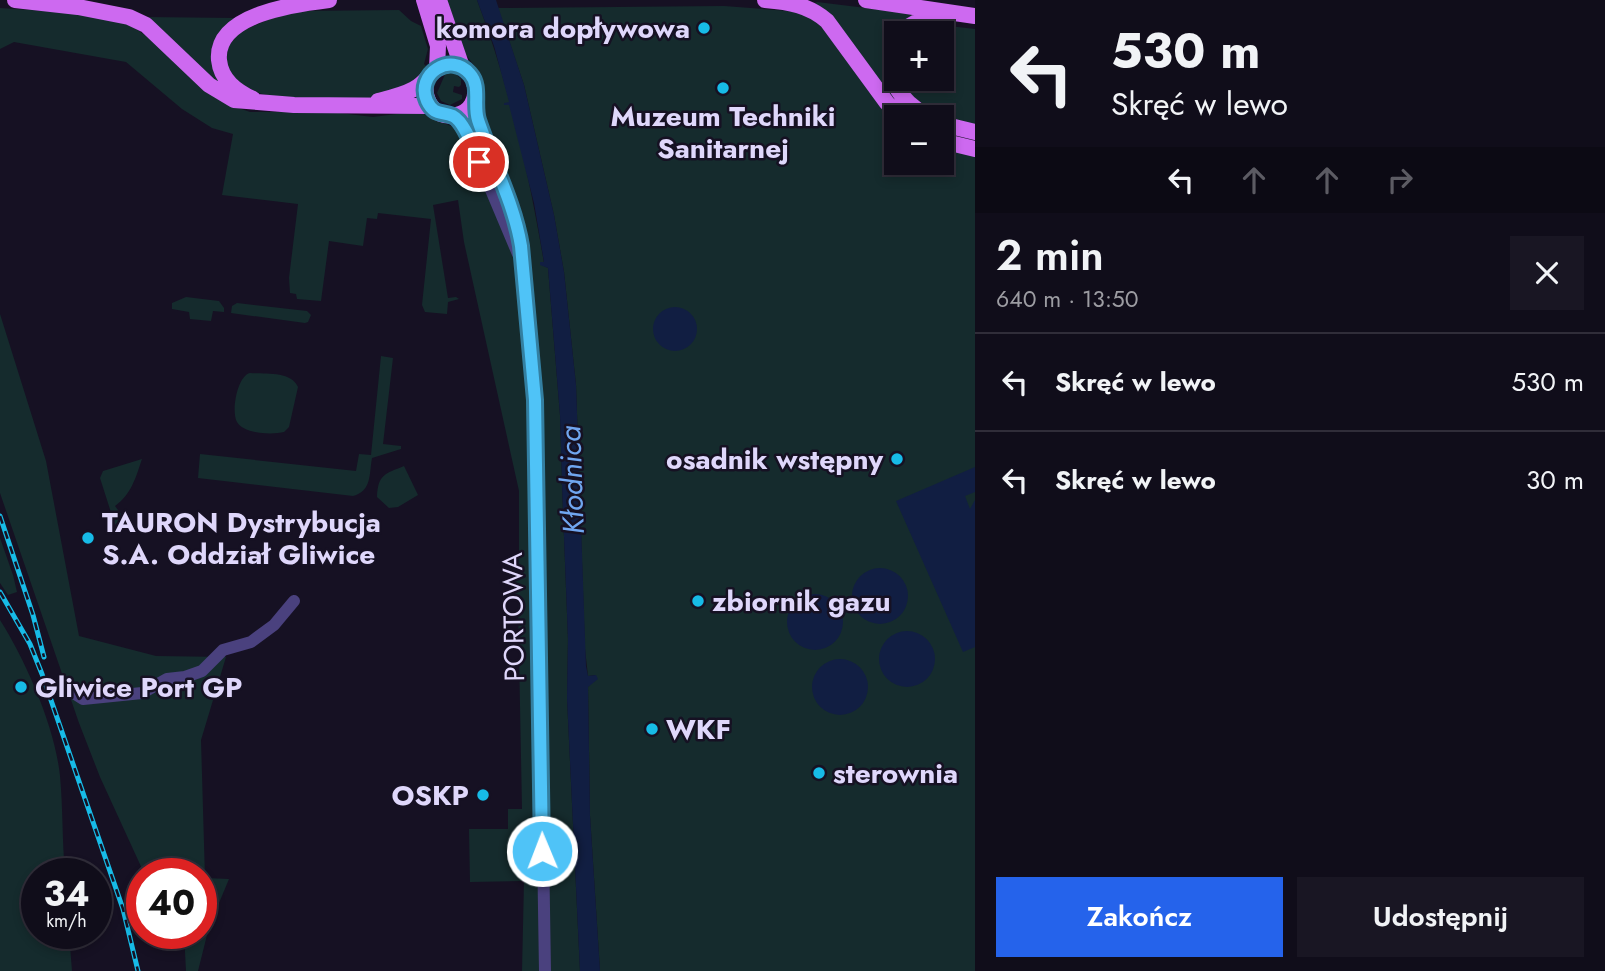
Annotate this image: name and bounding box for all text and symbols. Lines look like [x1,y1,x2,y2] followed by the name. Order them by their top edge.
[436,8,690,49] place label: komora dopływowa
[1111,16,1260,86] text: 530 m
[696,20,712,36] marker: komora dopływowa
[884,21,954,175] map controls
[884,21,954,91] button: +
[996,28,1087,119] icon: left
[715,80,731,96] marker: Muzeum Techniki Sanitarnej
[1111,81,1288,127] text: Skręć w lewo
[610,96,836,169] place label: Muzeum Techniki Sanitarnej
[884,105,954,175] button: −
[449,132,509,192] pin
[460,143,498,181] icon: arrive
[1162,161,1200,199] icon: left
[1235,161,1273,199] icon: ahead
[1308,161,1346,199] icon: ahead
[1381,161,1419,199] icon: right
[996,225,1104,286] text: 2 min
[1510,236,1584,310] button: close
[996,282,1139,316] text: 640 m · 13:50
[996,363,1034,401] icon: left
[1055,363,1216,401] text: Skręć w lewo
[1511,363,1584,401] text: 530 m
[548,424,595,535] water label: Kłodnica
[666,439,883,480] place label: osadnik wstępny
[889,451,905,467] marker: osadnik wstępny
[996,461,1034,499] icon: left
[1055,461,1216,499] text: Skręć w lewo
[1526,461,1584,499] text: 30 m
[102,502,381,575] place label: TAURON Dystrybucja S.A. Oddział Gliwice
[80,530,96,546] marker: TAURON Dystrybucja S.A. Oddział Gliwice
[492,551,535,682] street label: PORTOWA
[712,581,891,622] place label: zbiornik gazu
[690,593,706,609] marker: zbiornik gazu
[35,667,243,708] place label: Gliwice Port GP
[13,679,29,695] marker: Gliwice Port GP
[666,709,731,750] place label: WKF
[644,721,660,737] marker: WKF
[833,753,958,794] place label: sterownia
[811,765,827,781] marker: sterownia
[391,775,469,816] place label: OSKP
[475,787,491,803] marker: OSKP
[505,814,579,888] position arrow
[126,858,217,949] speed limit sign: 40
[43,869,90,919] text: 34
[996,877,1283,957] button: Zakończ
[1297,877,1584,957] button: Udostępnij
[46,908,87,934] text: km/h

